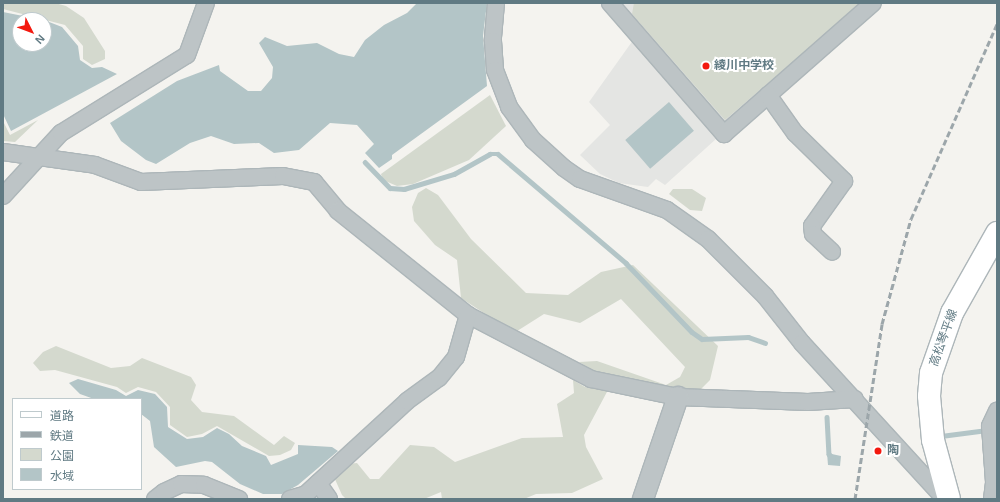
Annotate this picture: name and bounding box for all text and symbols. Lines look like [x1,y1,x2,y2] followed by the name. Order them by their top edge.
[12,12,52,52] north arrow
[33,32,47,46] text: N
[714,59,774,73] place label: 綾川中学校
[701,61,711,71] marker: 綾川中学校
[927,307,961,369] street label: 高松琴平線
[12,398,142,490] legend
[50,409,74,423] text: 道路
[50,429,74,443] text: 鉄道
[887,444,899,458] place label: 陶
[872,445,884,457] marker: 陶
[50,449,74,463] text: 公園
[50,469,74,483] text: 水域

